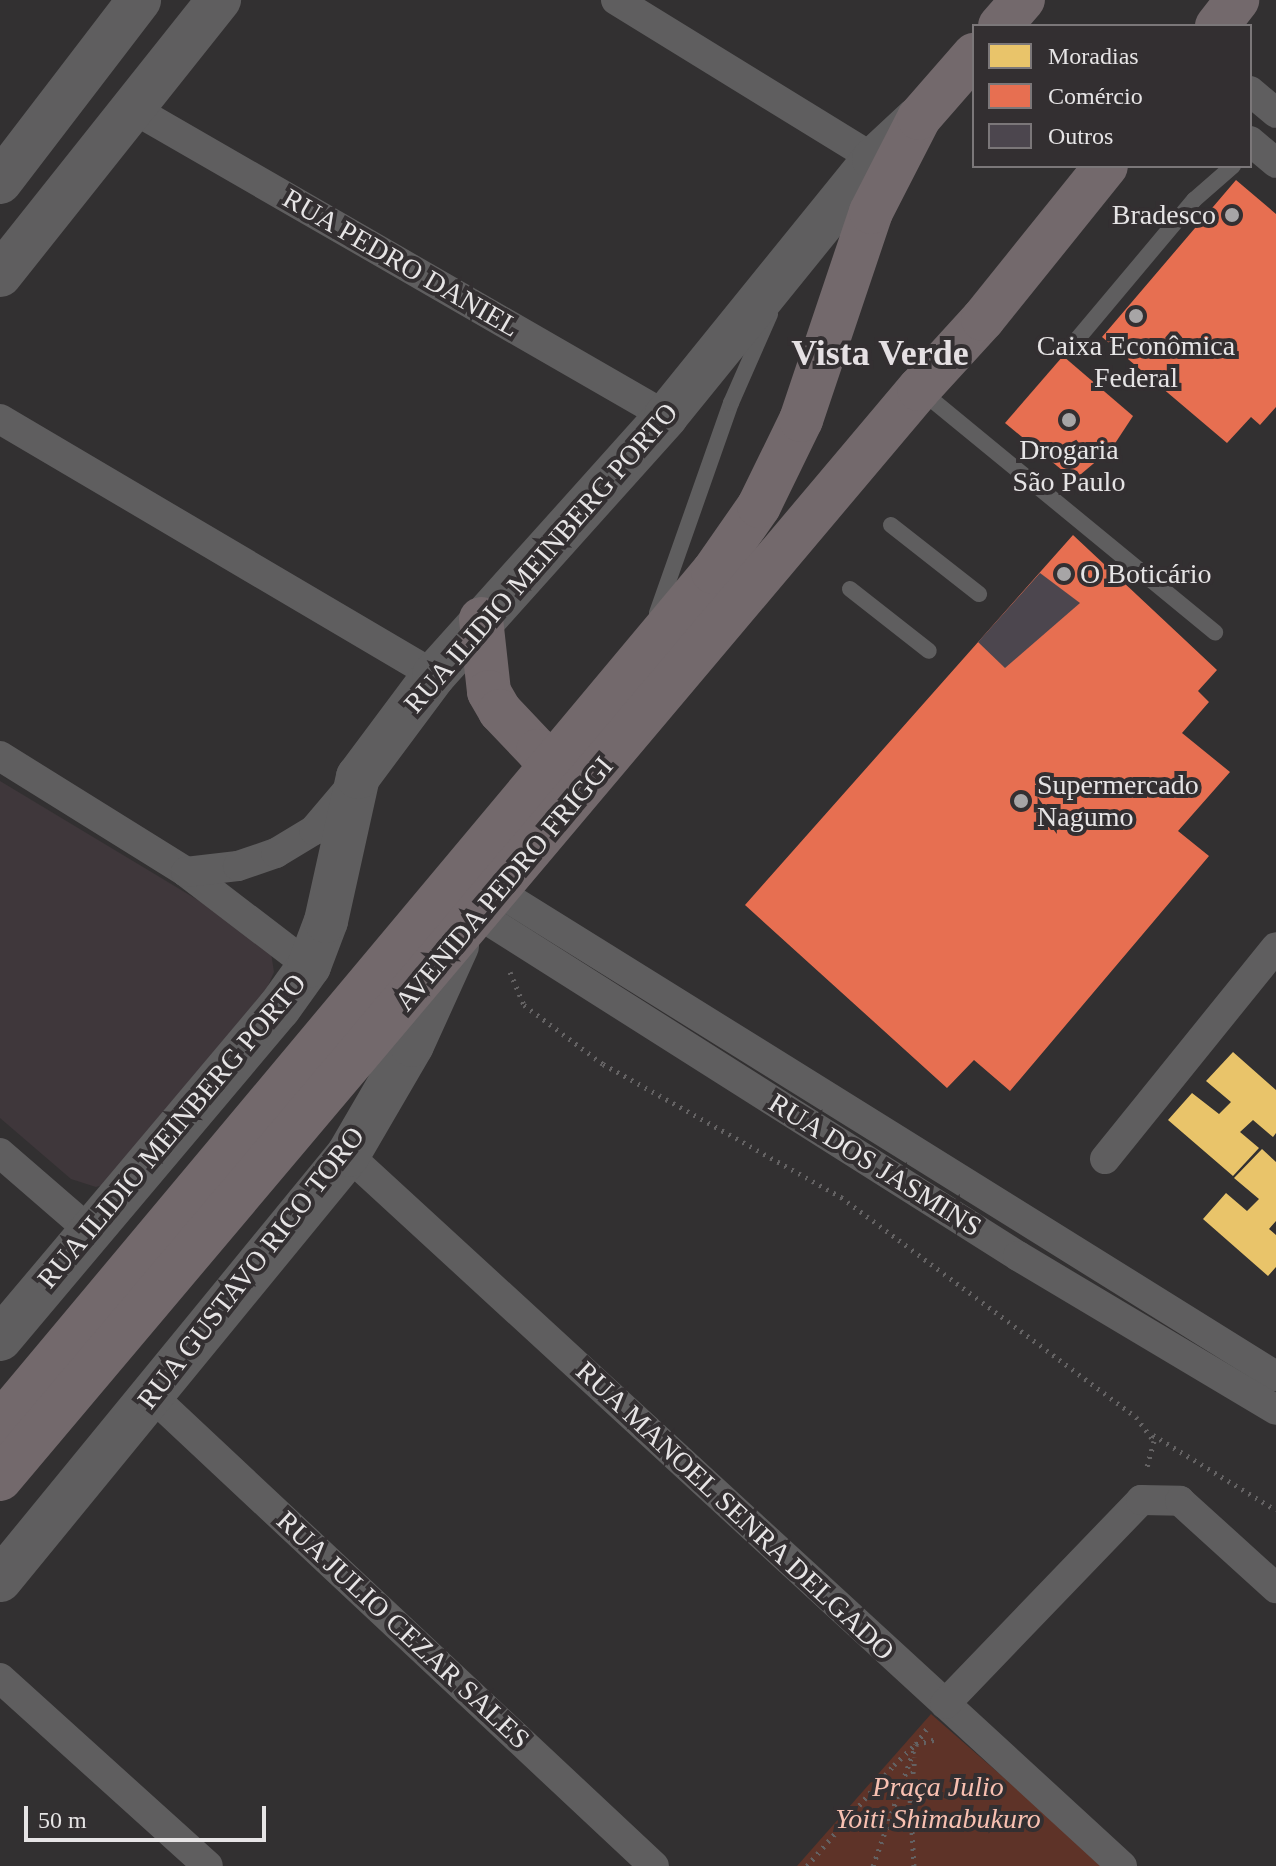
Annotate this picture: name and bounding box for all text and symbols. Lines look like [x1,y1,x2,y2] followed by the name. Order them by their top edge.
[972,24,1252,168] legend
[1048,43,1139,69] text: Moradias
[1048,83,1143,109] text: Comércio
[1048,123,1113,149] text: Outros
[276,181,526,345] street label: RUA PEDRO DANIEL
[1112,198,1216,232] place label: Bradesco
[1223,206,1241,224] marker: Bradesco
[1127,307,1145,325] marker: Caixa Econômica Federal
[1037,329,1235,395] place label: Caixa Econômica Federal
[791,332,969,376] district label: Vista Verde
[397,395,685,721] street label: RUA ILIDIO MEINBERG PORTO
[1060,411,1078,429] marker: Drogaria São Paulo
[1013,433,1125,499] place label: Drogaria São Paulo
[1080,557,1211,591] place label: O Boticário
[1055,565,1073,583] marker: O Boticário
[387,749,621,1019] street label: AVENIDA PEDRO FRIGGI
[1037,768,1199,834] place label: Supermercado Nagumo
[1012,792,1030,810] marker: Supermercado Nagumo
[30,966,314,1296] street label: RUA ILIDIO MEINBERG PORTO
[762,1086,988,1244] street label: RUA DOS JASMINS
[130,1119,372,1417] street label: RUA GUSTAVO RICO TORO
[567,1353,903,1669] street label: RUA MANOEL SENRA DELGADO
[269,1503,537,1757] street label: RUA JULIO CEZAR SALES
[835,1770,1041,1836] park label: Praça Julio Yoiti Shimabukuro
[28,1790,270,1840] scale bar
[38,1807,87,1833] text: 50 m

